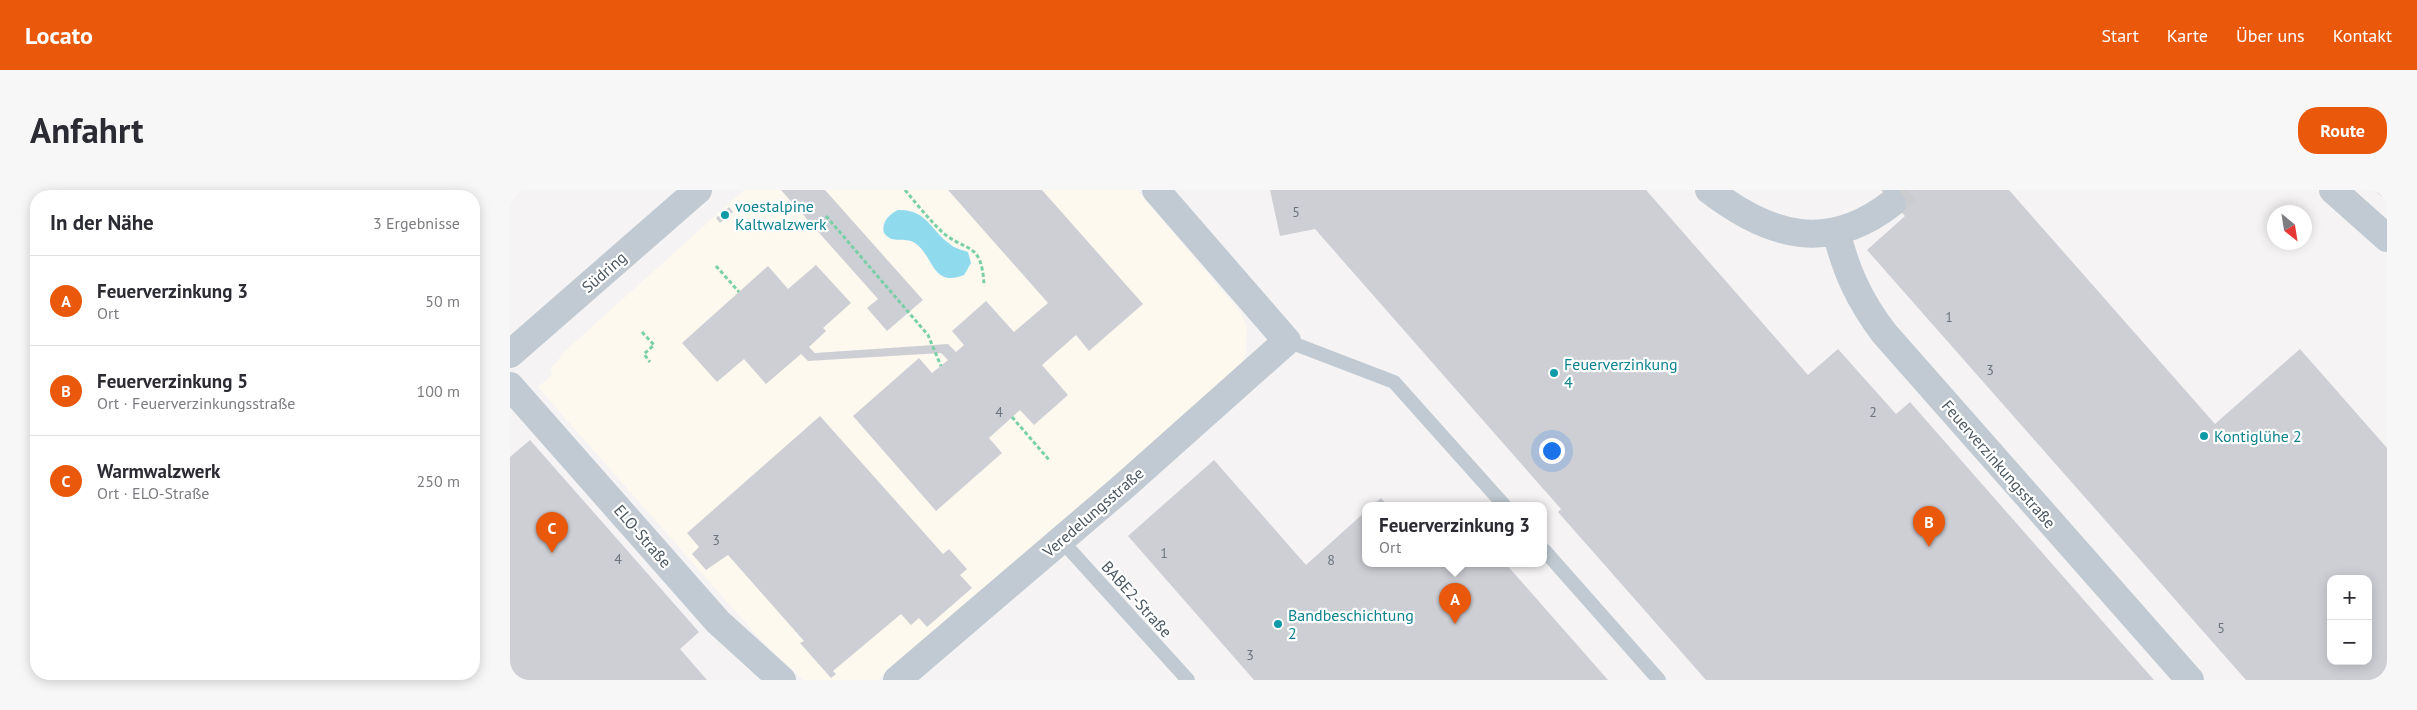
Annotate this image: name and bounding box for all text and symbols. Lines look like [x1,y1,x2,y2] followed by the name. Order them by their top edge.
[25,20,93,51] text: Locato
[2101,24,2139,47] text: Start
[2167,24,2208,47] text: Karte
[2236,24,2305,47] text: Über uns
[2333,24,2392,47] text: Kontakt
[30,107,143,153] text: Anfahrt
[2298,107,2387,154] button: Route
[735,196,827,234] place label: voestalpine Kaltwalzwerk
[1292,203,1300,221] house number: 5
[2267,205,2312,250] north arrow
[50,209,154,236] text: In der Nähe
[719,209,731,221] marker: voestalpine Kaltwalzwerk
[373,213,460,233] text: 3 Ergebnisse
[578,247,630,297] street label: Südring
[97,279,248,303] text: Feuerverzinkung 3
[61,291,71,311] text: A
[425,291,460,311] text: 50 m
[97,303,119,323] text: Ort
[1945,308,1953,326] house number: 1
[1564,354,1678,392] place label: Feuerverzinkung 4
[1986,361,1994,379] house number: 3
[1548,367,1560,379] marker: Feuerverzinkung 4
[97,369,248,393] text: Feuerverzinkung 5
[61,381,71,401] text: B
[417,381,460,401] text: 100 m
[97,393,296,413] text: Ort · Feuerverzinkungsstraße
[1938,396,2060,532] street label: Feuerverzinkungsstraße
[995,403,1003,421] house number: 4
[1869,403,1877,421] house number: 2
[2214,426,2302,446] place label: Kontiglühe 2
[2198,430,2210,442] marker: Kontiglühe 2
[1539,438,1565,464] your location
[97,459,220,483] text: Warmwalzwerk
[1038,463,1148,562] street label: Veredelungsstraße
[62,471,70,491] text: C
[417,471,460,491] text: 250 m
[97,483,210,503] text: Ort · ELO-Straße
[610,500,676,572] street label: ELO-Straße
[1362,502,1547,567] popup
[1913,506,1945,547] pin: B
[536,512,568,553] pin: C
[1379,513,1530,537] text: Feuerverzinkung 3
[712,531,720,549] house number: 3
[1379,537,1401,557] text: Ort
[1160,544,1168,562] house number: 1
[614,550,622,568] house number: 4
[1327,551,1335,569] house number: 8
[1097,557,1177,641] street label: BABE2-Straße
[2327,575,2372,665] map controls
[2327,575,2372,620] button: +
[1439,583,1471,624] pin: A
[1288,605,1414,643] place label: Bandbeschichtung 2
[1272,618,1284,630] marker: Bandbeschichtung 2
[2217,619,2225,637] house number: 5
[2327,620,2372,665] button: −
[1246,646,1254,664] house number: 3

